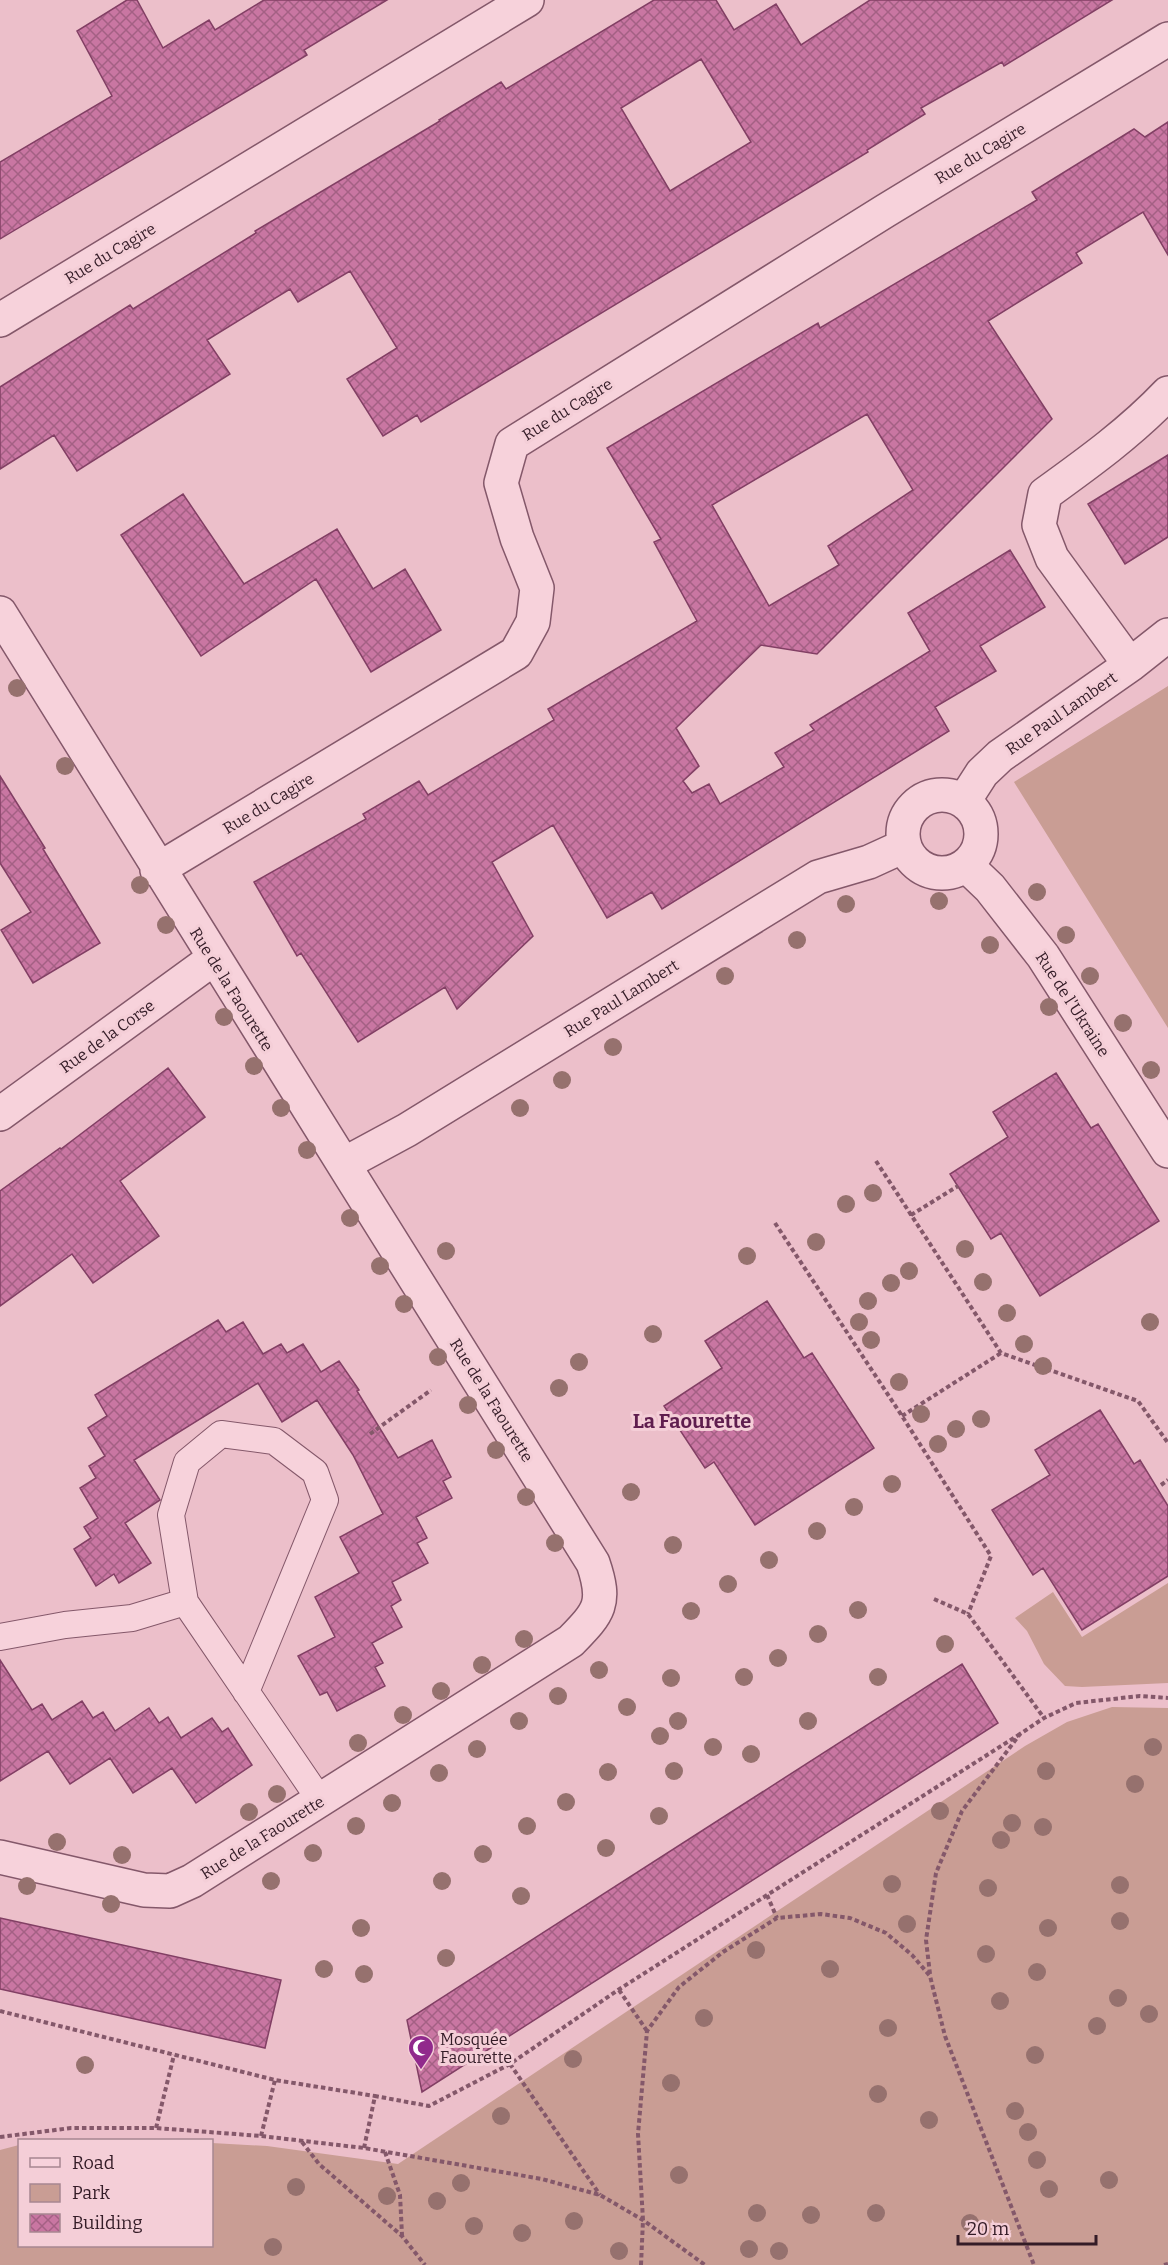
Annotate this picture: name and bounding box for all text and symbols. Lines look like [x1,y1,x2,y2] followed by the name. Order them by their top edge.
[931,119,1029,188] street label: Rue du Cagire
[61,219,159,288] street label: Rue du Cagire
[519,374,616,445] street label: Rue du Cagire
[1002,668,1121,759] street label: Rue Paul Lambert
[219,769,317,838] street label: Rue du Cagire
[186,924,277,1054] street label: Rue de la Faourette
[1032,948,1114,1060] street label: Rue de l'Ukraine
[561,955,682,1041] street label: Rue Paul Lambert
[56,996,158,1077] street label: Rue de la Corse
[446,1335,537,1465] street label: Rue de la Faourette
[633,1409,751,1433] district label: La Faourette
[197,1792,327,1883] street label: Rue de la Faourette
[440,2030,512,2067] place label: Mosquée Faourette
[406,2033,436,2071] mosque icon: Mosquée Faourette
[18,2139,213,2247] legend
[72,2152,115,2174] text: Road
[72,2182,111,2204] text: Park
[958,2208,1096,2246] scale bar
[72,2212,143,2234] text: Building
[967,2218,1009,2240] text: 20 m

